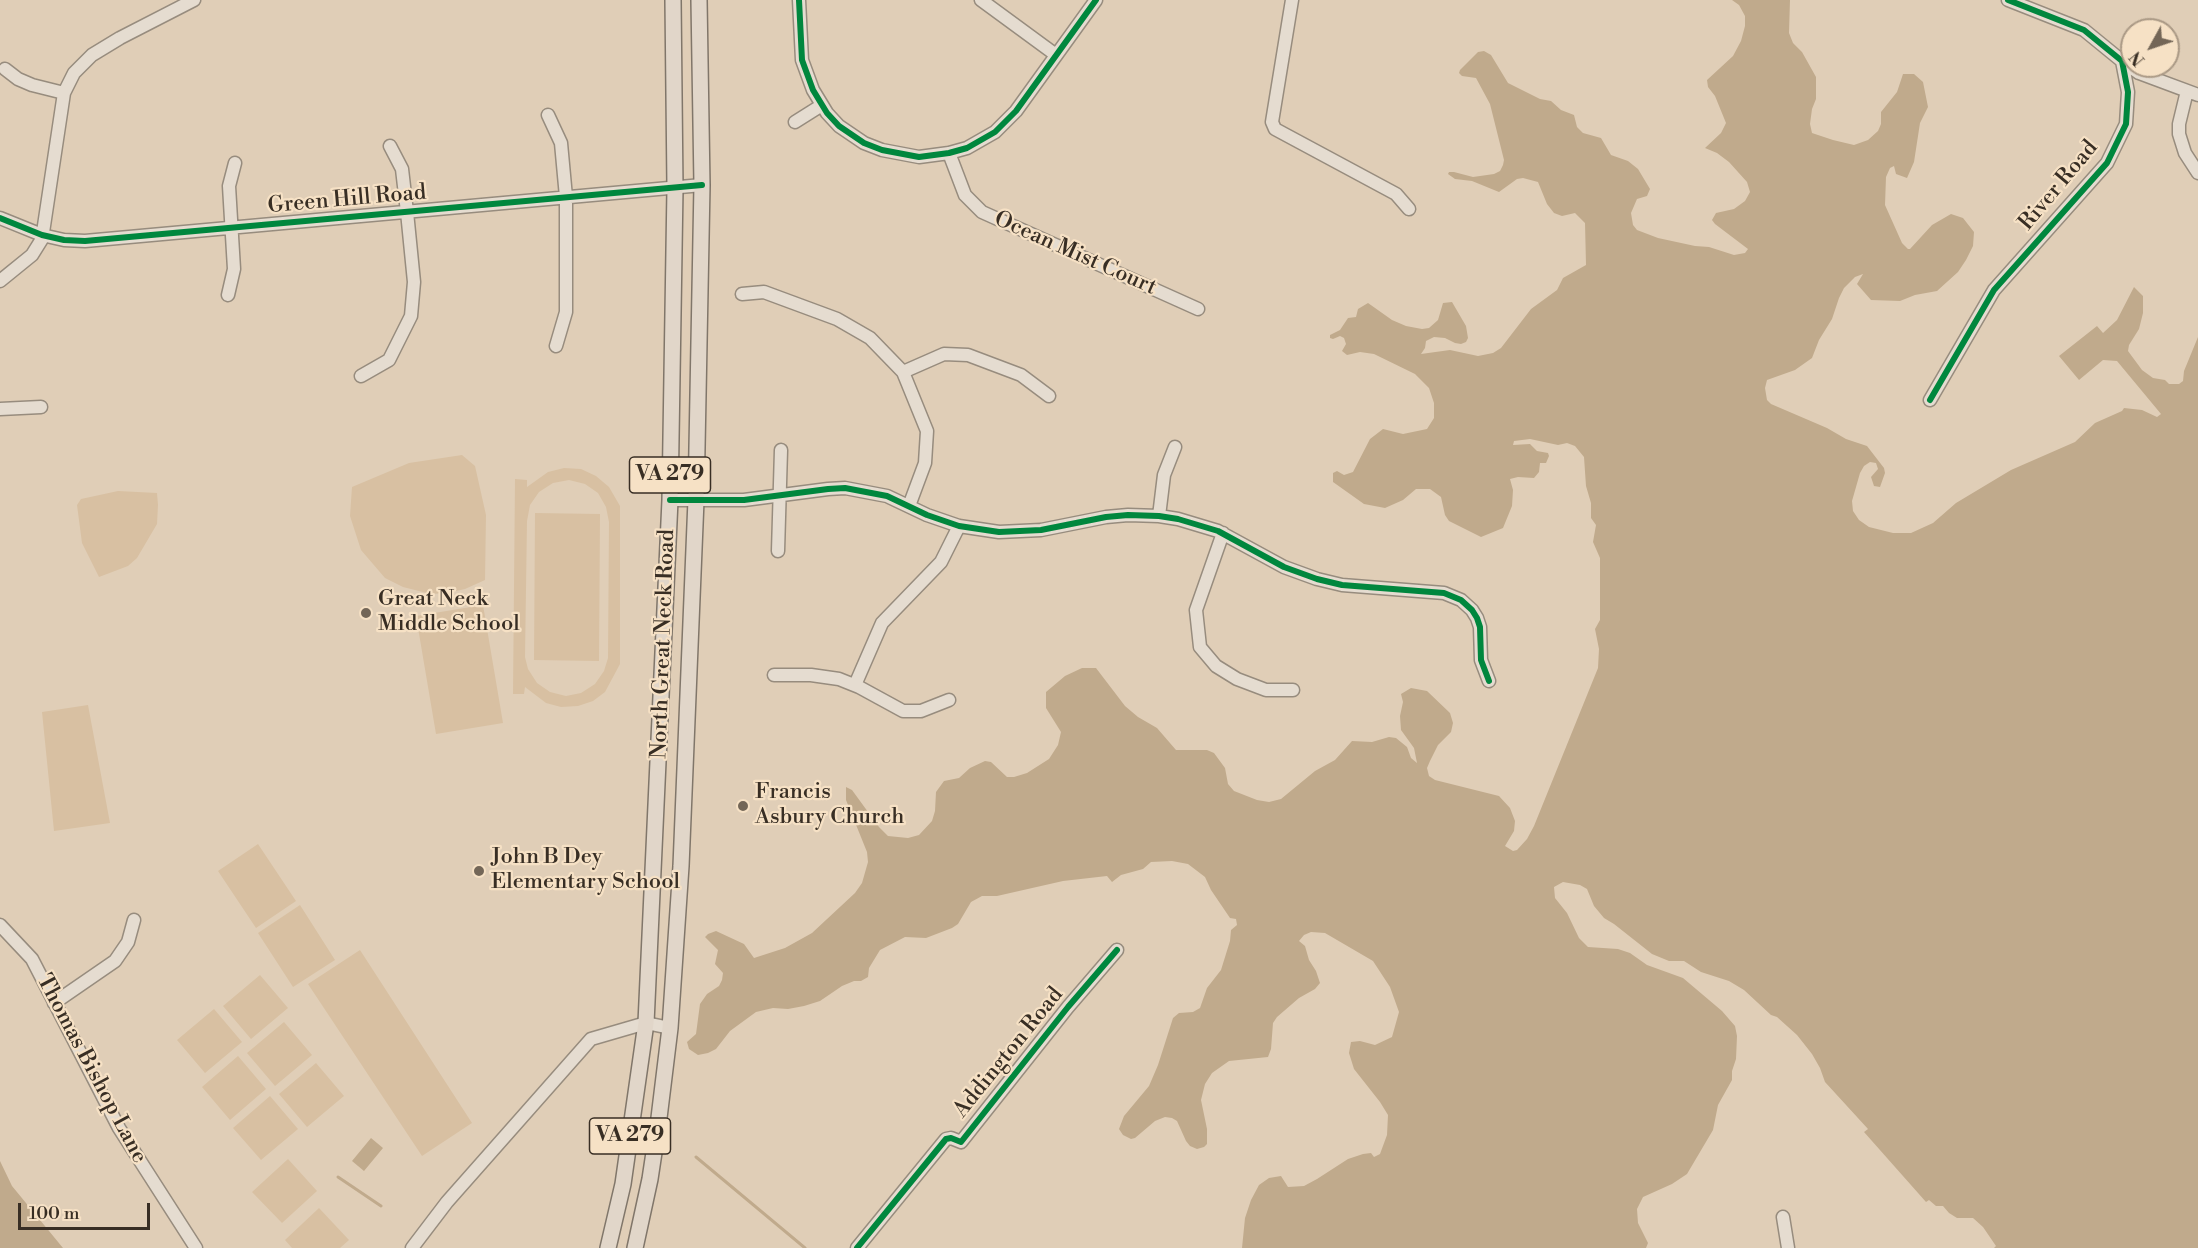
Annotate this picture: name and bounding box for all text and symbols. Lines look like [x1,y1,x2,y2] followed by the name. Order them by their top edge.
[2120,18,2180,78] north arrow
[2126,47,2149,70] text: N
[2014,136,2104,236] street label: River Road
[267,180,427,220] street label: Green Hill Road
[990,206,1160,302] street label: Ocean Mist Court
[630,457,710,493] road number: VA 279
[647,529,681,759] street label: North Great Neck Road
[378,587,520,638] place label: Great Neck Middle School
[359,606,373,620] marker: Great Neck Middle School
[755,780,904,831] place label: Francis Asbury Church
[736,799,750,813] marker: Francis Asbury Church
[491,845,680,896] place label: John B Dey Elementary School
[472,864,486,878] marker: John B Dey Elementary School
[30,970,152,1168] street label: Thomas Bishop Lane
[948,983,1070,1123] street label: Addington Road
[590,1118,670,1154] road number: VA 279
[21,1191,153,1229] scale bar
[29,1202,80,1225] text: 100 m

